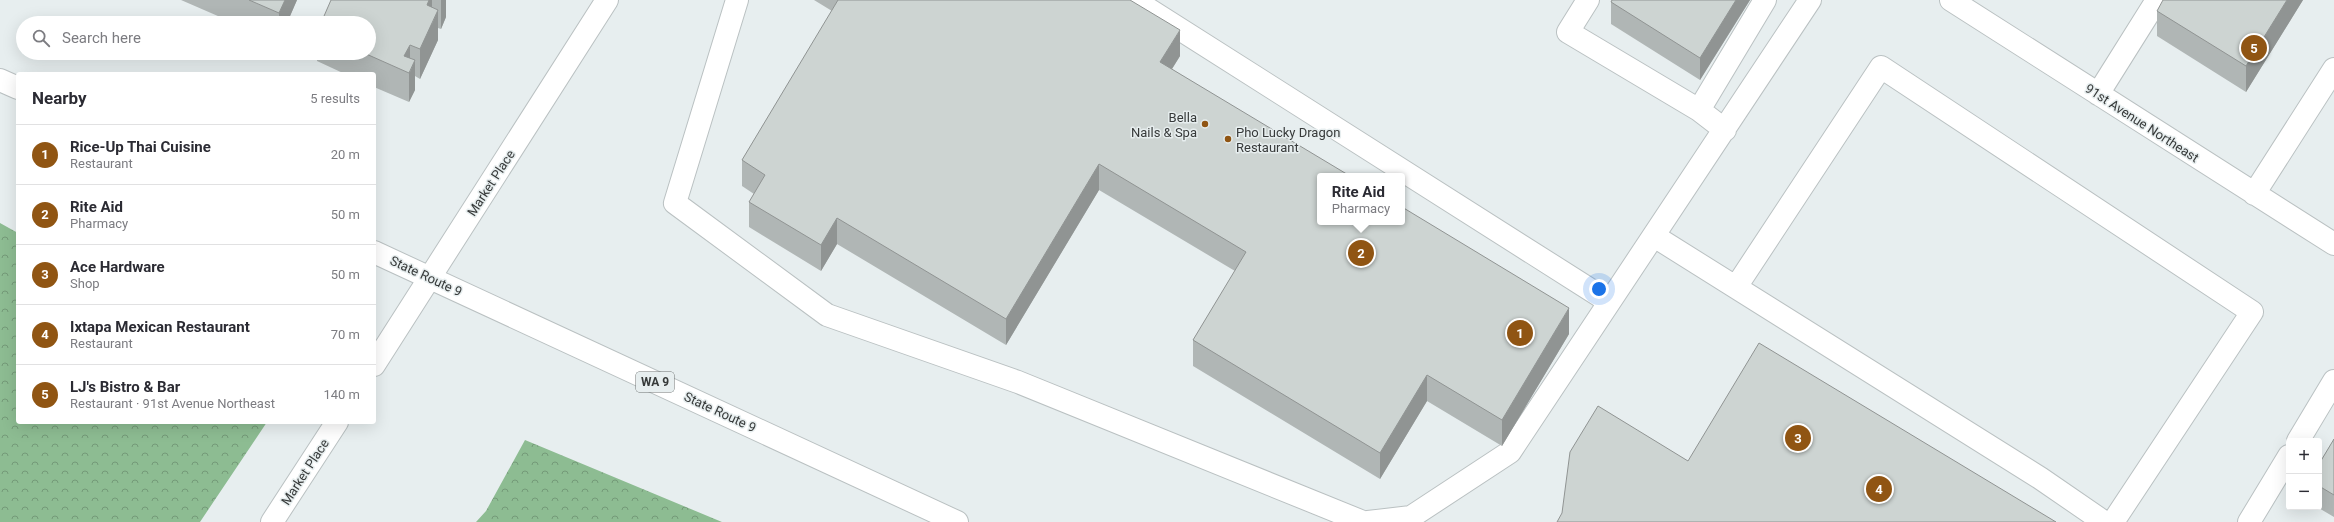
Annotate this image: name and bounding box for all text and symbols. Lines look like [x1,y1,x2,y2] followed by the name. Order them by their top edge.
[16,16,376,60] search box
[30,27,52,49] icon: search
[62,29,141,47] text: Search here
[2241,33,2267,63] pin: 5
[2082,81,2202,165] street label: 91st Avenue Northeast
[32,88,87,108] text: Nearby
[310,91,360,106] text: 5 results
[1131,110,1197,140] place label: Bella Nails & Spa
[1200,119,1210,129] marker: Bella Nails & Spa
[1236,125,1340,155] place label: Pho Lucky Dragon Restaurant
[1223,134,1233,144] marker: Pho Lucky Dragon Restaurant
[70,138,211,156] text: Rice-Up Thai Cuisine
[41,147,49,162] text: 1
[331,147,360,162] text: 20 m
[464,147,518,219] street label: Market Place
[70,156,133,171] text: Restaurant
[1317,173,1405,225] popup
[1332,183,1385,201] text: Rite Aid
[70,198,123,216] text: Rite Aid
[1332,201,1390,216] text: Pharmacy
[41,207,49,222] text: 2
[331,207,360,222] text: 50 m
[70,216,128,231] text: Pharmacy
[1348,238,1374,268] pin: 2
[388,253,464,299] street label: State Route 9
[70,258,165,276] text: Ace Hardware
[41,267,49,282] text: 3
[331,267,360,282] text: 50 m
[70,276,100,291] text: Shop
[1589,279,1609,299] your location
[70,318,250,336] text: Ixtapa Mexican Restaurant
[1507,318,1533,348] pin: 1
[41,327,49,342] text: 4
[331,327,360,342] text: 70 m
[70,336,133,351] text: Restaurant
[636,372,674,392] road number: WA 9
[70,378,180,396] text: LJ's Bistro & Bar
[41,387,49,402] text: 5
[323,387,360,402] text: 140 m
[682,389,758,435] street label: State Route 9
[70,396,275,411] text: Restaurant · 91st Avenue Northeast
[1785,423,1811,453] pin: 3
[278,436,332,508] street label: Market Place
[2286,438,2322,510] map controls
[2286,438,2322,474] button: +
[1866,474,1892,504] pin: 4
[2286,474,2322,510] button: −

